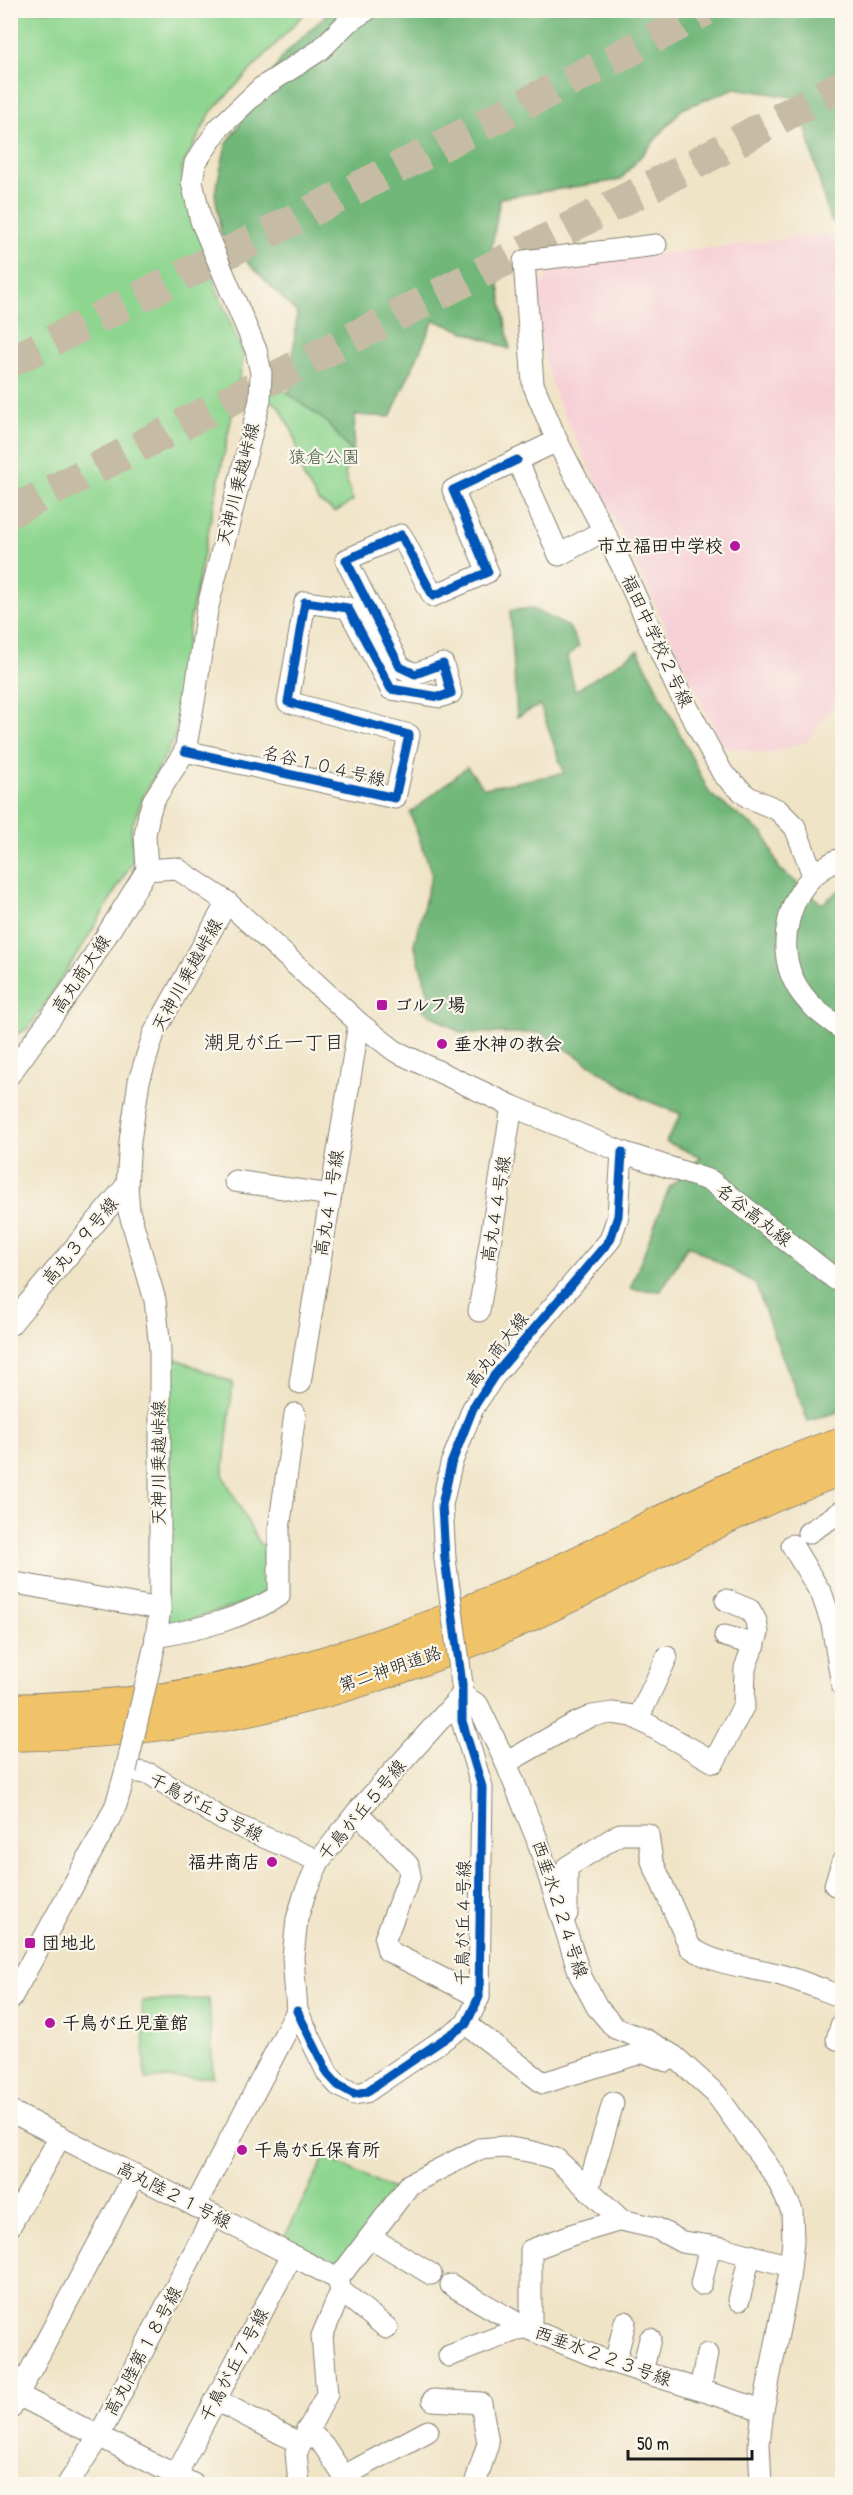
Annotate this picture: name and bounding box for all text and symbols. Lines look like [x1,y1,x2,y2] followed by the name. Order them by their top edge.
[210,420,265,548] street label: 天神川乗越峠線
[288,444,360,469] park label: 猿倉公園
[597,533,723,558] place label: 市立福田中学校
[728,539,742,553] marker: 市立福田中学校
[616,570,699,711] street label: 福田中学校２号線
[260,739,388,792] street label: 名谷１０４号線
[145,914,228,1036] street label: 天神川乗越峠線
[45,929,116,1018] street label: 高丸商大線
[394,992,465,1017] place label: ゴルフ場
[375,998,389,1012] marker: ゴルフ場
[204,1028,344,1055] district label: 潮見が丘一丁目
[454,1031,562,1056] place label: 垂水神の教会
[435,1037,449,1051] marker: 垂水神の教会
[308,1148,349,1258] street label: 高丸４１号線
[475,1154,516,1264] street label: 高丸４４号線
[711,1177,797,1252] street label: 名谷高丸線
[35,1191,124,1290] street label: 高丸３９号線
[459,1307,534,1393] street label: 高丸商大線
[146,1400,171,1526] street label: 天神川乗越峠線
[335,1639,445,1698] street label: 第二神明道路
[312,1753,412,1866] street label: 千鳥が丘５号線
[145,1766,268,1847] street label: 千鳥が丘３号線
[526,1837,595,1981] street label: 西垂水２２４号線
[188,1849,260,1874] place label: 福井商店
[265,1855,279,1869] marker: 福井商店
[449,1860,476,1986] street label: 千鳥が丘４号線
[42,1930,96,1955] place label: 団地北
[23,1936,37,1950] marker: 団地北
[62,2010,188,2035] place label: 千鳥が丘児童館
[43,2016,57,2030] marker: 千鳥が丘児童館
[254,2137,380,2162] place label: 千鳥が丘保育所
[235,2143,249,2157] marker: 千鳥が丘保育所
[112,2155,236,2234] street label: 高丸陸２１号線
[98,2281,187,2420] street label: 高丸陸第１８号線
[193,2303,274,2426] street label: 千鳥が丘７号線
[531,2319,675,2392] street label: 西垂水２２３号線
[628,2423,752,2461] scale bar
[637,2431,669,2456] text: 50 m

